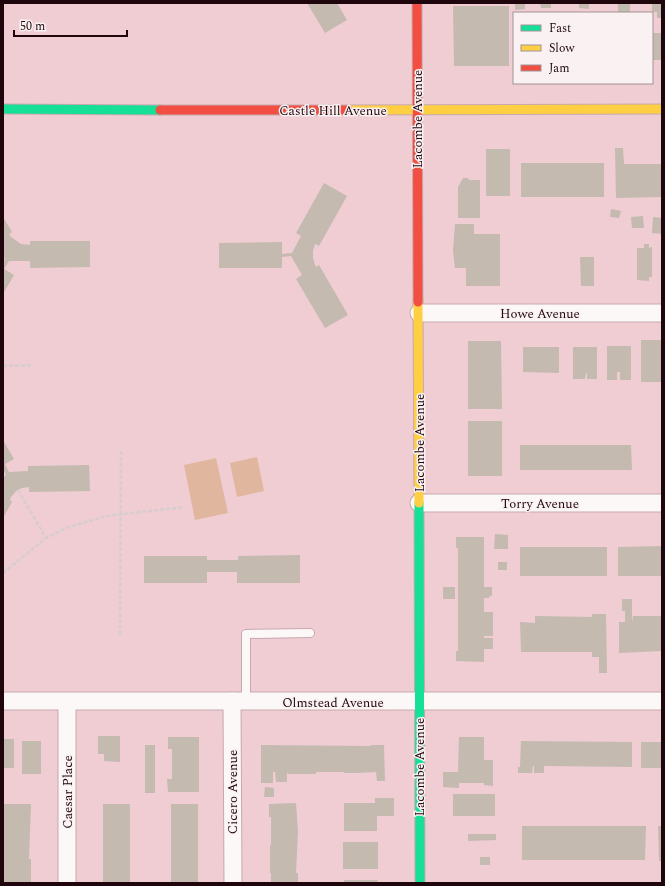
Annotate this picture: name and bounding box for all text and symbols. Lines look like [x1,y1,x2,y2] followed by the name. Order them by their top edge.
[14,12,127,38] scale bar
[513,12,653,84] legend
[20,17,45,36] text: 50 m
[549,19,571,38] text: Fast
[549,39,575,58] text: Slow
[549,59,570,78] text: Jam
[408,70,428,168] street label: Lacombe Avenue
[279,101,387,121] street label: Castle Hill Avenue
[500,304,580,324] street label: Howe Avenue
[410,394,430,492] street label: Lacombe Avenue
[501,494,579,514] street label: Torry Avenue
[282,693,384,713] street label: Olmstead Avenue
[410,718,430,816] street label: Lacombe Avenue
[223,750,243,834] street label: Cicero Avenue
[58,755,78,829] street label: Caesar Place

